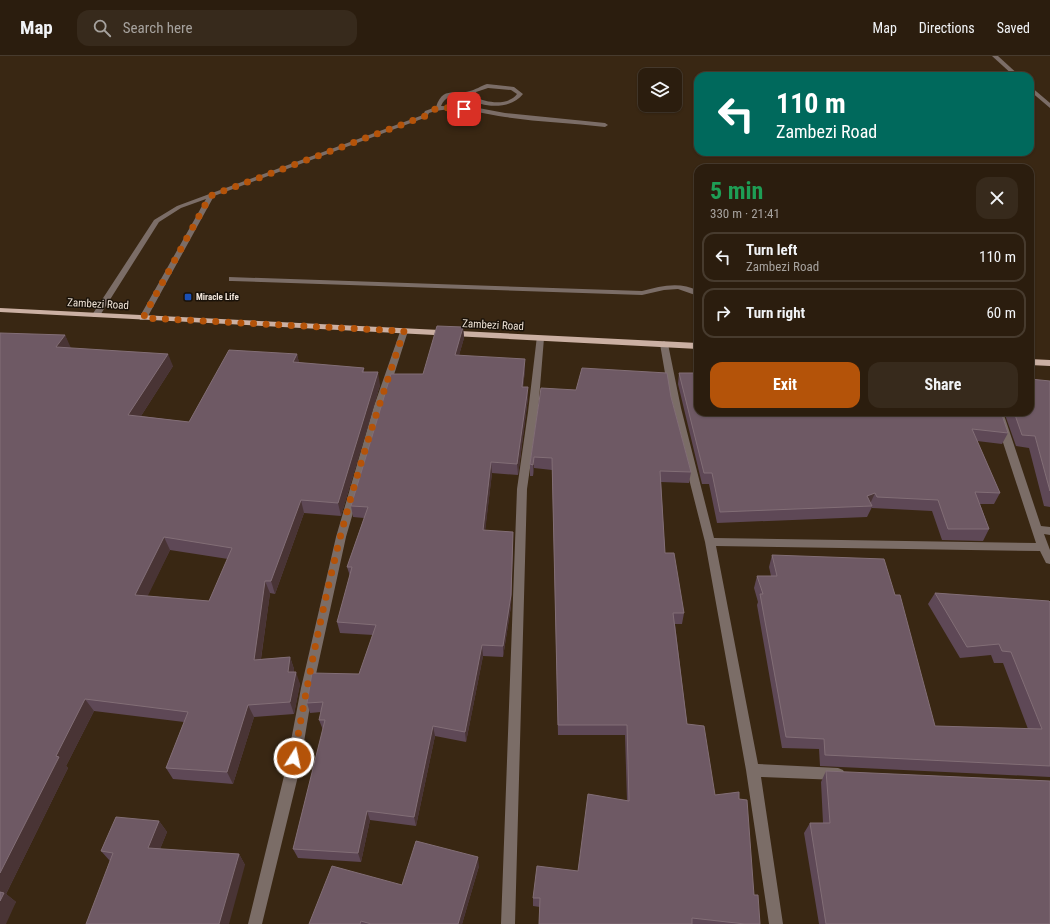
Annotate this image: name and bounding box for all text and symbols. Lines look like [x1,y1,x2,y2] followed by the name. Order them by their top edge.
[77,10,357,46] search box
[20,16,53,39] text: Map
[91,17,113,39] icon: search
[123,19,193,37] text: Search here
[873,20,897,36] text: Map
[919,20,975,36] text: Directions
[997,20,1030,36] text: Saved
[638,68,682,112] map controls
[638,68,682,112] button: layers
[776,87,846,120] text: 110 m
[710,88,762,140] icon: left
[447,92,481,126] pin
[453,98,475,120] icon: arrive
[776,121,877,142] text: Zambezi Road
[710,177,763,205] text: 5 min
[976,177,1018,219] button: close
[710,206,780,221] text: 330 m · 21:41
[746,241,797,259] text: Turn left
[712,246,734,268] icon: left
[979,248,1016,266] text: 110 m
[746,259,819,274] text: Zambezi Road
[183,292,193,302] marker: Miracle Life
[196,292,239,302] place label: Miracle Life
[67,296,129,312] street label: Zambezi Road
[712,302,734,324] icon: right
[746,304,805,322] text: Turn right
[986,304,1016,322] text: 60 m
[462,317,524,333] street label: Zambezi Road
[710,362,860,408] button: Exit
[868,362,1018,408] button: Share
[273,737,315,779] position arrow

